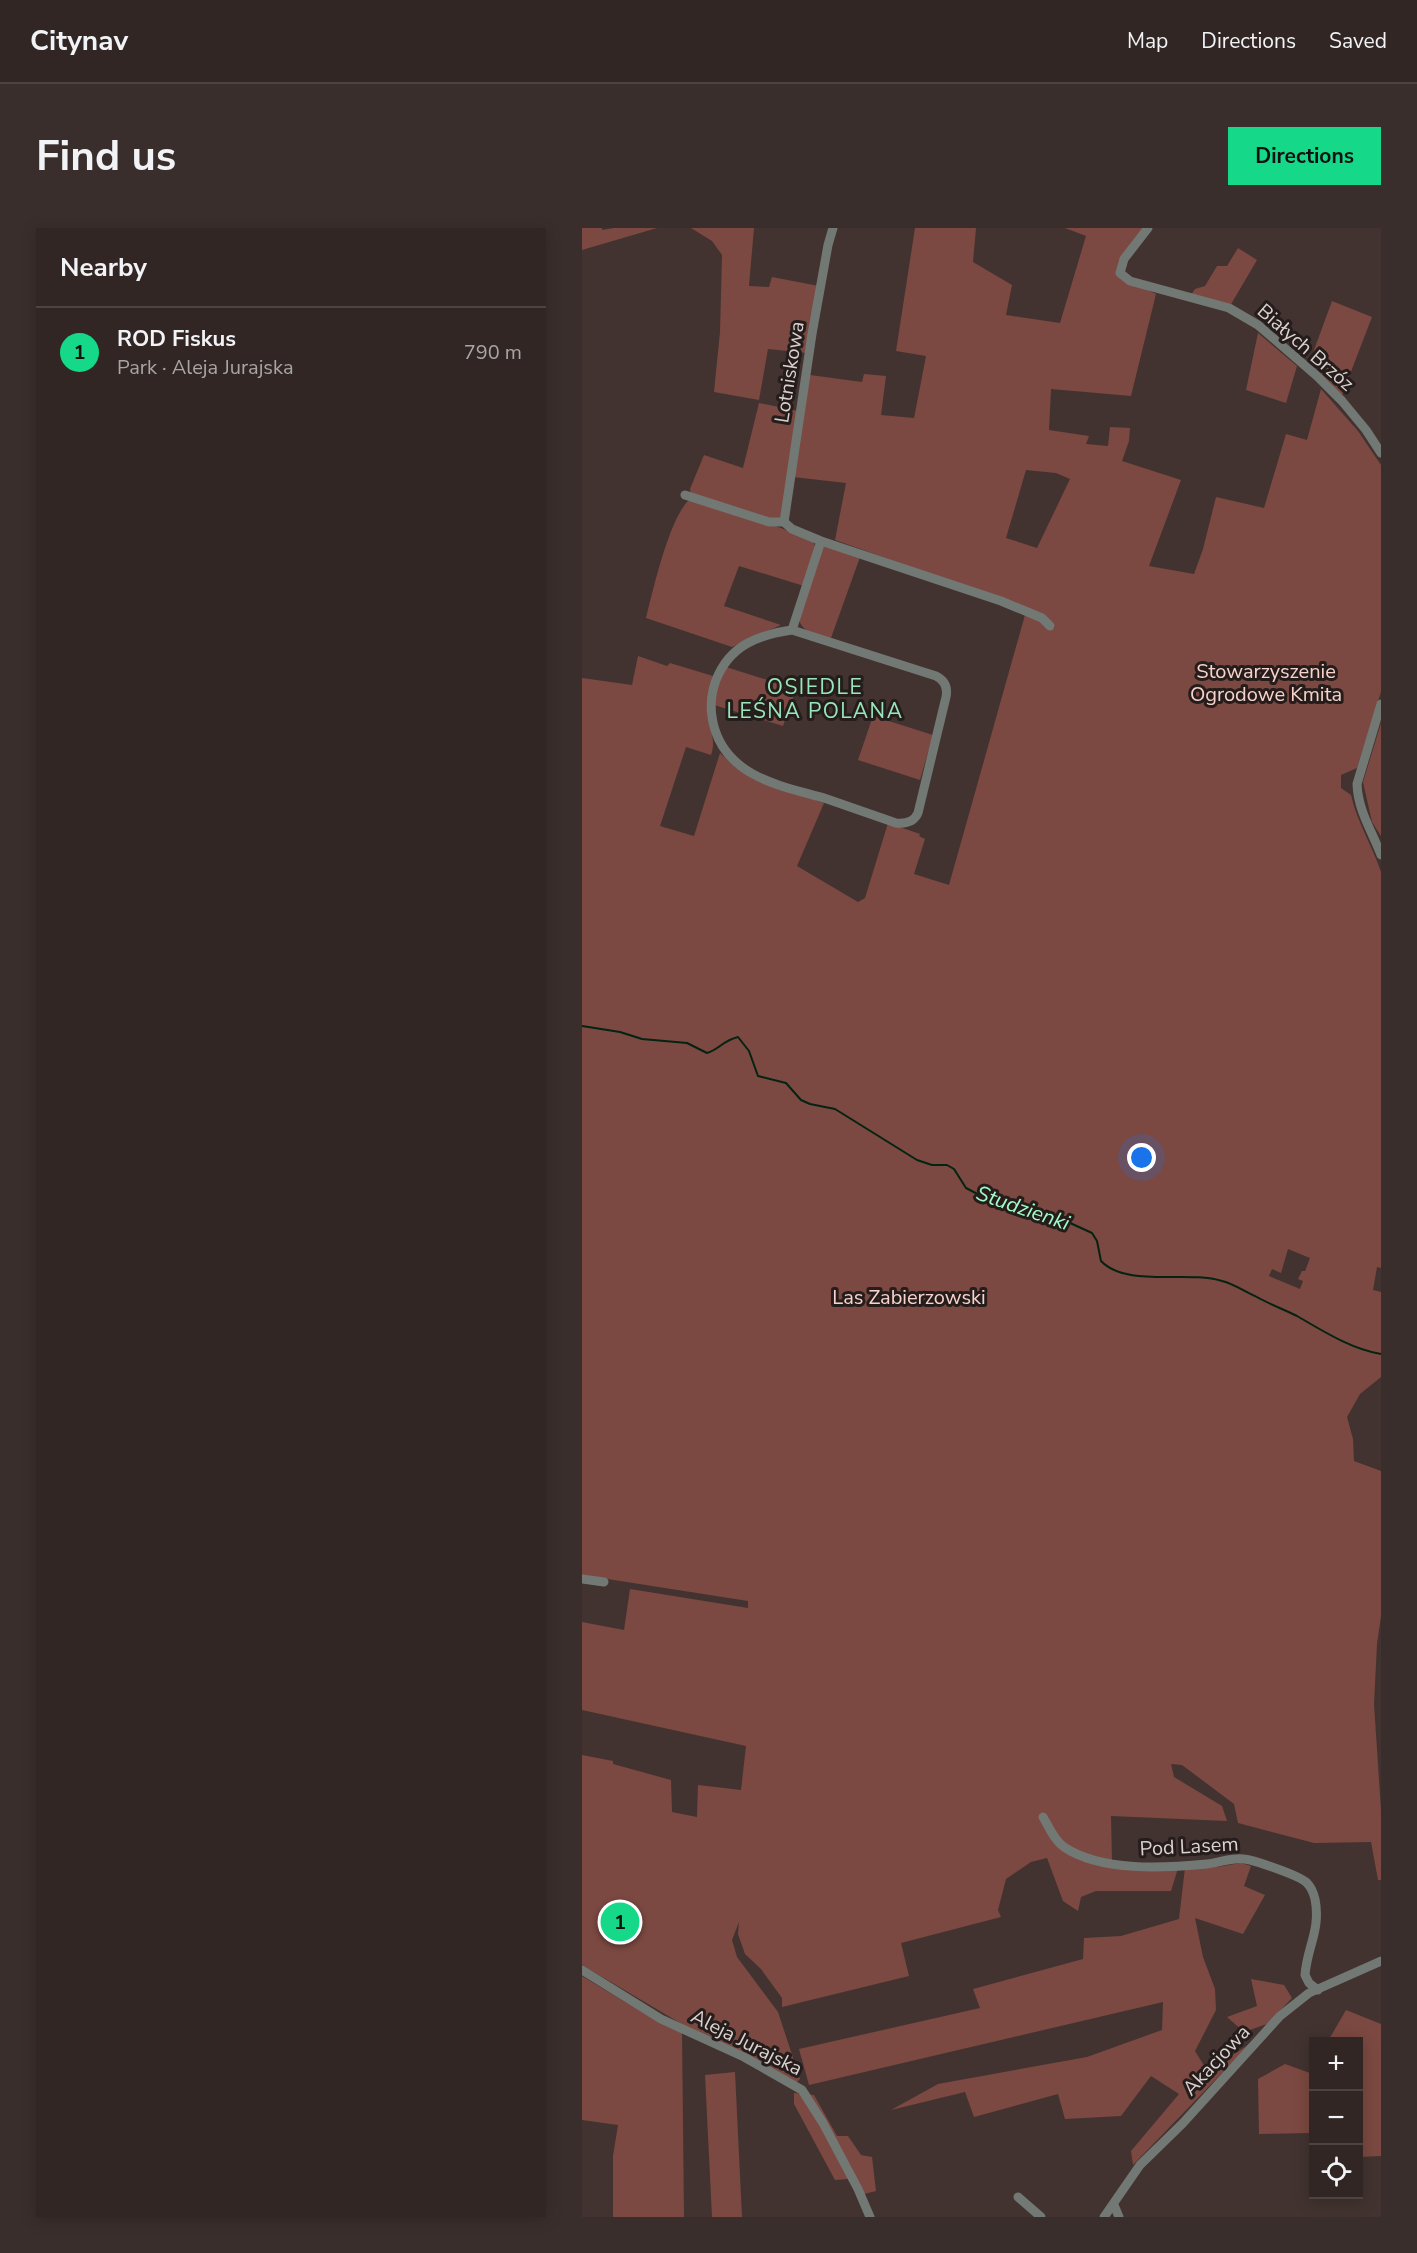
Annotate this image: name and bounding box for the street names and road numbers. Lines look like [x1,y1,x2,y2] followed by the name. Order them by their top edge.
[1251,298,1360,397] street label: Białych Brzóz
[768,319,811,425] street label: Lotniskowa
[1139,1830,1239,1863] street label: Pod Lasem
[686,2003,807,2082] street label: Aleja Jurajska
[1177,2019,1256,2101] street label: Akacjowa

